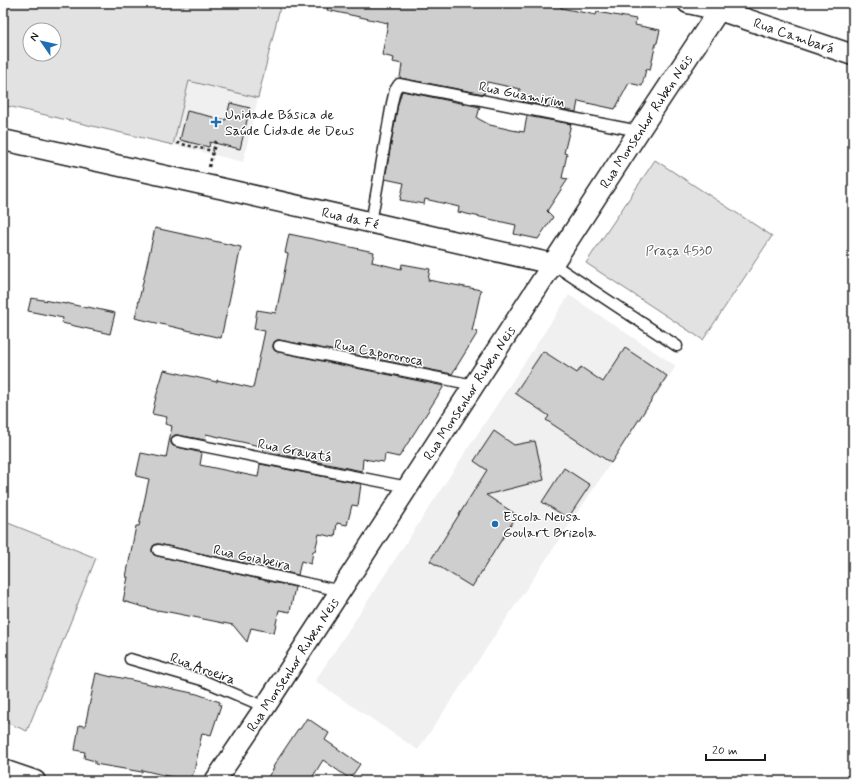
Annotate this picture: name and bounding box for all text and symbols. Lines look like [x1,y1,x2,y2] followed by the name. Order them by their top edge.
[751,14,837,58] street label: Rua Cambará
[22,22,62,62] north arrow
[27,30,42,44] text: N
[596,51,697,192] street label: Rua Monsenhor Ruben Neis
[477,78,566,112] street label: Rua Guamirim
[225,106,354,140] place label: Unidade Básica de Saúde Cidade de Deus
[210,116,222,128] marker: Unidade Básica de Saúde Cidade de Deus
[320,204,380,234] street label: Rua da Fé
[645,242,713,260] park label: Praça 4530
[420,323,520,464] street label: Rua Monsenhor Ruben Neis
[333,335,425,370] street label: Rua Capororoca
[256,435,334,467] street label: Rua Gravatá
[503,508,597,542] place label: Escola Neusa Goulart Brizola
[490,519,500,529] marker: Escola Neusa Goulart Brizola
[211,541,292,575] street label: Rua Goiabeira
[243,594,344,735] street label: Rua Monsenhor Ruben Neis
[168,649,238,689] street label: Rua Aroeira
[706,736,765,762] scale bar
[712,743,738,759] text: 20 m

